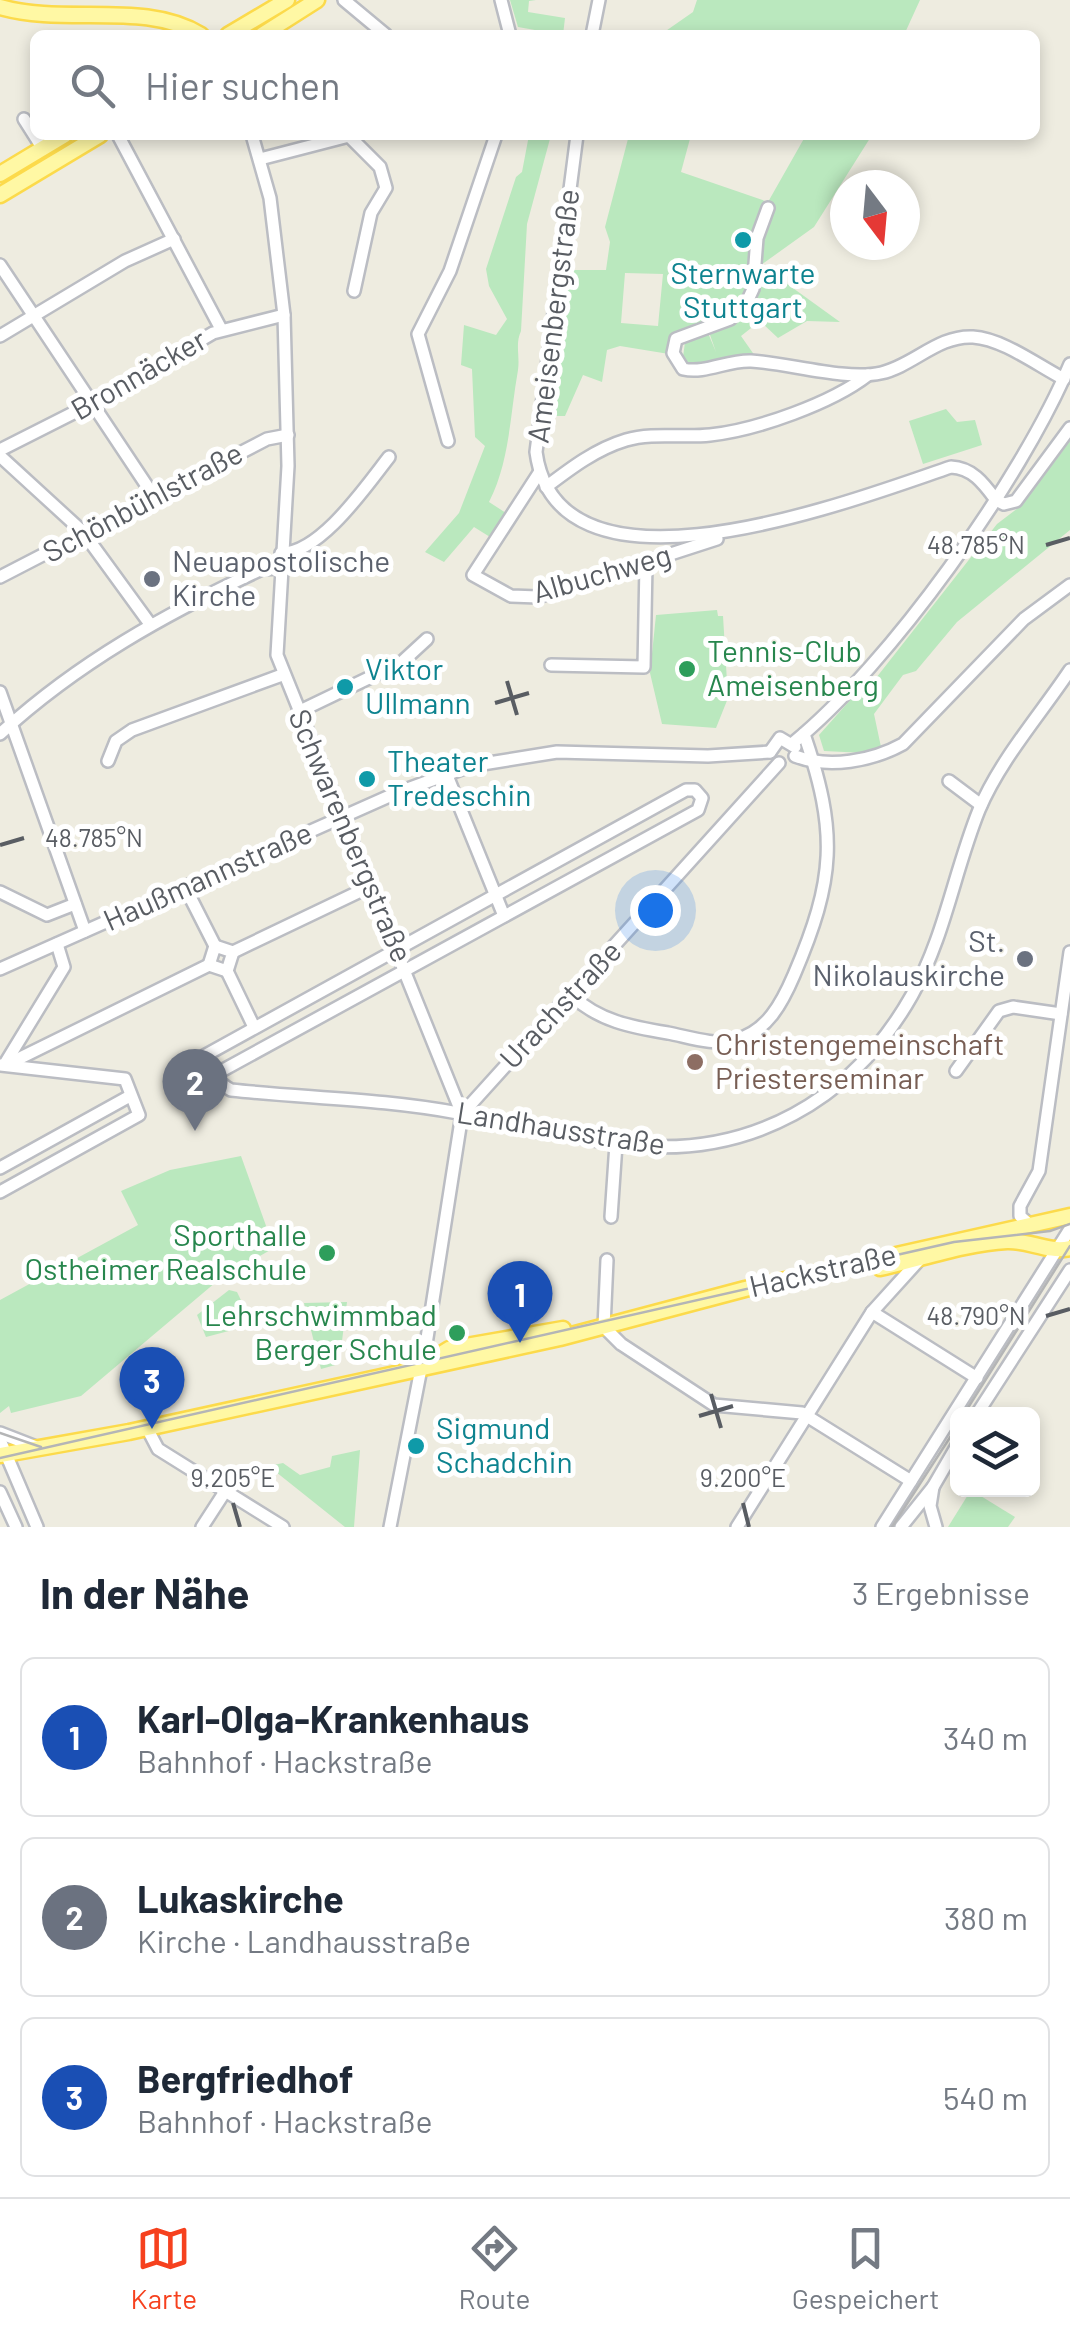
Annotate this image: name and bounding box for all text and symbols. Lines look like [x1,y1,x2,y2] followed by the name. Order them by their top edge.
[30,30,1040,140] search box
[65,58,120,113] icon: search
[145,62,341,108] text: Hier suchen
[830,170,920,260] north arrow
[519,187,585,445] street label: Ameisenbergstraße
[732,229,754,251] marker: Sternwarte Stuttgart
[670,254,816,324] place label: Sternwarte Stuttgart
[64,320,212,426] street label: Bronnäcker
[36,433,248,569] street label: Schönbühlstraße
[927,529,1025,559] text: 48.785°N
[528,535,675,609] street label: Albuchweg
[172,542,390,612] place label: Neuapostolische Kirche
[141,568,163,590] marker: Neuapostolische Kirche
[707,632,879,702] place label: Tennis-Club Ameisenberg
[365,650,471,720] place label: Viktor Ullmann
[676,658,698,680] marker: Tennis-Club Ameisenberg
[334,676,356,698] marker: Viktor Ullmann
[282,703,421,967] street label: Schwarenbergstraße
[387,742,531,812] place label: Theater Tredeschin
[356,768,378,790] marker: Theater Tredeschin
[97,813,317,937] street label: Haußmannstraße
[45,822,143,852] text: 48.785°N
[630,885,681,936] your location
[813,922,1005,992] place label: St. Nikolauskirche
[491,932,628,1075] street label: Urachstraße
[1014,948,1036,970] marker: St. Nikolauskirche
[715,1025,1004,1095] place label: Christengemeinschaft Priesterseminar
[162,1048,228,1131] pin: 2
[684,1051,706,1073] marker: Christengemeinschaft Priesterseminar
[455,1093,668,1161] street label: Landhausstraße
[24,1216,307,1286] place label: Sporthalle Ostheimer Realschule
[746,1235,900,1303] street label: Hackstraße
[316,1242,338,1264] marker: Sporthalle Ostheimer Realschule
[488,1260,552,1343] pin: 1
[204,1296,437,1366] place label: Lehrschwimmbad Berger Schule
[926,1300,1026,1330] text: 48.790°N
[446,1322,468,1344] marker: Lehrschwimmbad Berger Schule
[120,1346,184,1429] pin: 3
[950,1407,1040,1497] map controls
[950,1407,1040,1497] button: layers
[436,1409,573,1479] place label: Sigmund Schadchin
[405,1435,427,1457] marker: Sigmund Schadchin
[190,1462,276,1492] text: 9.205°E
[700,1462,786,1492] text: 9.200°E
[40,1567,249,1617] text: In der Nähe
[852,1573,1030,1611] text: 3 Ergebnisse
[137,1695,529,1741] text: Karl-Olga-Krankenhaus
[69,1718,80,1756] text: 1
[943,1718,1028,1756] text: 340 m
[137,1741,433,1779] text: Bahnhof · Hackstraße
[137,1875,344,1921] text: Lukaskirche
[66,1898,83,1936] text: 2
[944,1898,1028,1936] text: 380 m
[137,1921,471,1959] text: Kirche · Landhausstraße
[137,2055,353,2101] text: Bergfriedhof
[66,2078,83,2116] text: 3
[943,2078,1028,2116] text: 540 m
[137,2101,433,2139] text: Bahnhof · Hackstraße
[131,2221,197,2315] tab: Karte
[458,2221,530,2315] tab: Route
[792,2221,939,2315] tab: Gespeichert

